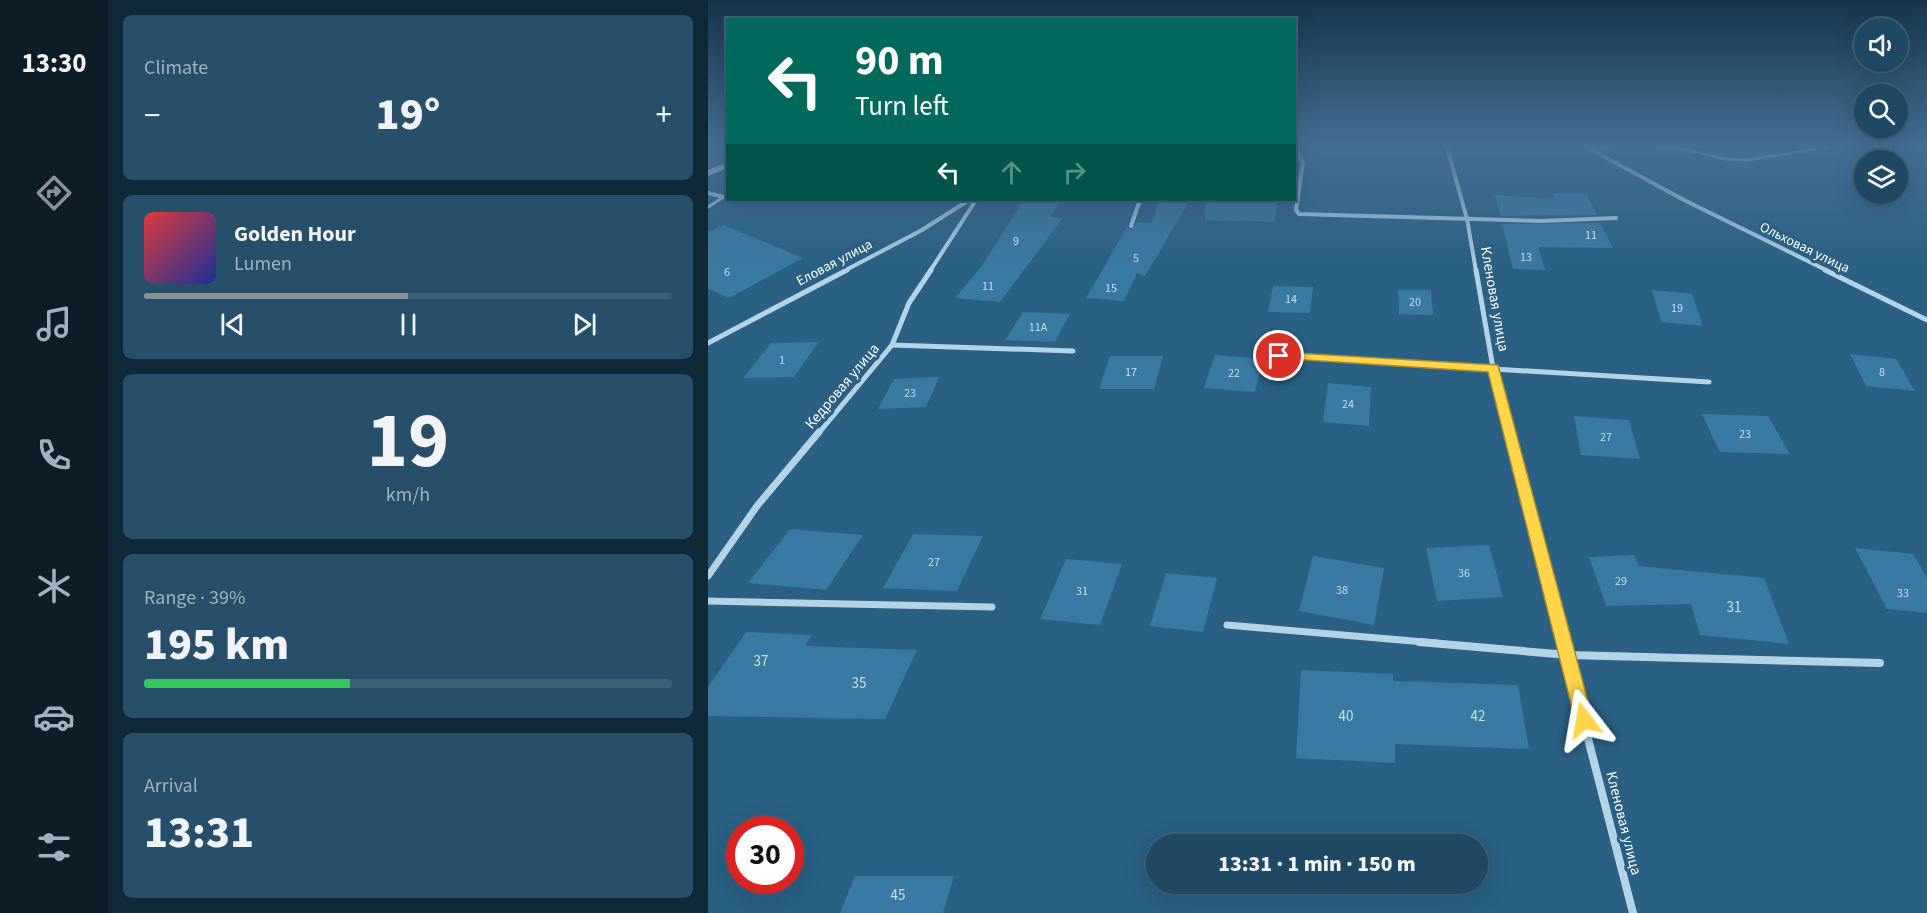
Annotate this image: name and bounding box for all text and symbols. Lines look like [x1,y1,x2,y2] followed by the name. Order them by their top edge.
[1854,18,1908,204] map controls
[1854,18,1908,72] button: sound
[855,31,944,91] text: 90 m
[756,42,834,120] icon: left
[21,44,87,83] text: 13:30
[144,54,208,82] text: Climate
[376,83,440,147] text: 19°
[1854,84,1908,138] button: search
[855,87,949,126] text: Turn left
[144,92,160,139] text: −
[656,92,672,139] text: +
[1854,150,1908,204] button: layers
[932,156,965,189] icon: left
[995,156,1028,189] icon: ahead
[1058,156,1091,189] icon: right
[33,172,75,214] icon: directions
[1756,217,1853,278] street label: Ольховая улица
[234,218,356,250] text: Golden Hour
[1585,227,1597,244] house number: 11
[1013,233,1019,250] house number: 9
[793,235,876,291] street label: Еловая улица
[1475,245,1514,353] street label: Кленовая улица
[1520,249,1532,266] house number: 13
[234,250,292,278] text: Lumen
[1133,250,1139,267] house number: 5
[724,264,730,281] house number: 6
[982,278,994,295] house number: 11
[1105,280,1117,297] house number: 15
[1285,291,1297,308] house number: 14
[1409,294,1421,311] house number: 20
[1671,300,1683,317] house number: 19
[33,303,75,345] icon: music
[216,308,249,341] icon: previous
[392,308,425,341] icon: pause
[568,308,601,341] icon: next
[1029,319,1048,336] house number: 11А
[1253,330,1304,381] pin
[800,339,884,434] street label: Кедровая улица
[1262,339,1295,372] icon: arrive
[779,352,785,369] house number: 1
[1125,364,1137,381] house number: 17
[1879,364,1885,381] house number: 8
[1228,365,1240,382] house number: 22
[904,385,916,402] house number: 23
[367,386,449,497] text: 19
[1342,396,1354,413] house number: 24
[1739,426,1751,443] house number: 23
[1600,429,1612,446] house number: 27
[33,434,75,476] icon: phone
[386,481,430,509] text: km/h
[928,554,940,571] house number: 27
[33,565,75,607] icon: climate
[1458,565,1470,582] house number: 36
[1615,573,1627,590] house number: 29
[1336,582,1348,599] house number: 38
[1076,583,1088,600] house number: 31
[144,584,245,612] text: Range · 39%
[1897,585,1909,602] house number: 33
[1727,597,1741,618] house number: 31
[144,613,289,677] text: 195 km
[754,651,768,672] house number: 37
[852,673,866,694] house number: 35
[1552,688,1616,752] position arrow
[33,696,75,738] icon: car
[1339,706,1353,727] house number: 40
[1471,706,1485,727] house number: 42
[1600,769,1647,877] street label: Кленовая улица
[144,772,198,800] text: Arrival
[144,801,254,865] text: 13:31
[726,816,804,894] speed limit sign: 30
[33,826,75,868] icon: filters
[1218,848,1416,880] text: 13:31 · 1 min · 150 m
[891,885,905,906] house number: 45

